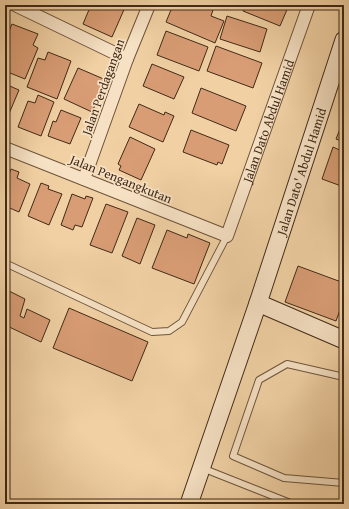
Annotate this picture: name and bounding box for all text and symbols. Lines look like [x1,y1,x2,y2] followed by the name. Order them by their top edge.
[76,35,130,140] street label: Jalan Perdagangan
[237,57,299,187] street label: Jalan Dato Abdul Hamid
[271,105,331,239] street label: Jalan Dato' Abdul Hamid
[65,149,176,208] street label: Jalan Pengangkutan

